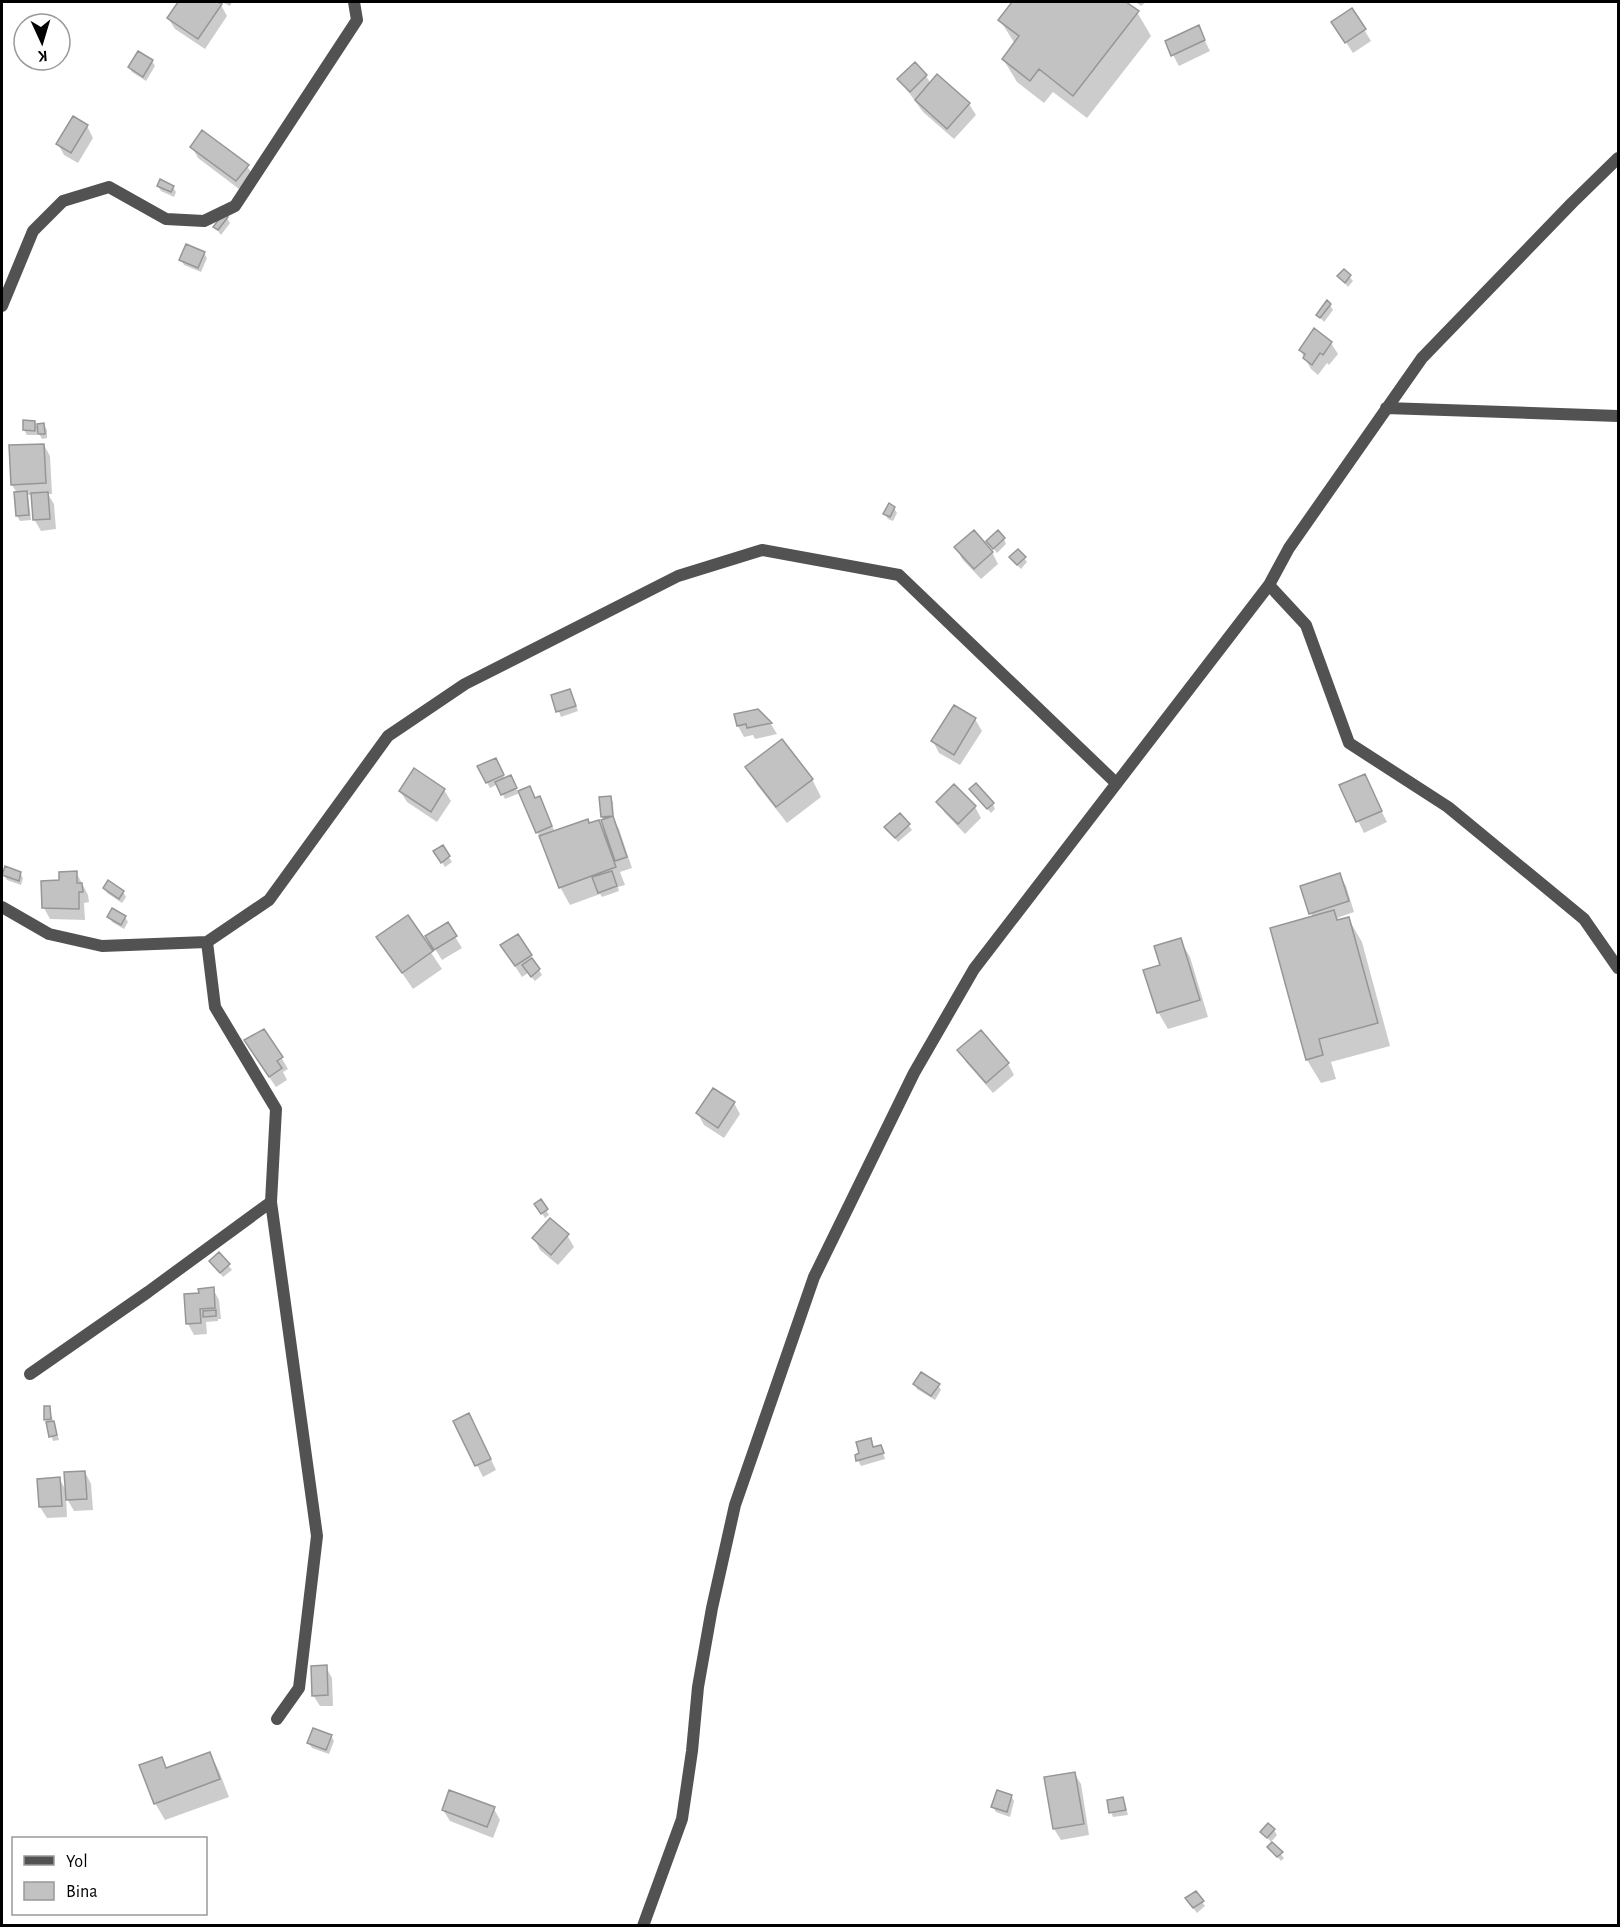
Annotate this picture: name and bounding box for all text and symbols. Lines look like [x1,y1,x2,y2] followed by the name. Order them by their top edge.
[12,12,72,72] north arrow
[37,48,48,64] text: K
[12,1837,207,1915] legend
[66,1853,88,1871] text: Yol
[66,1883,98,1901] text: Bina

